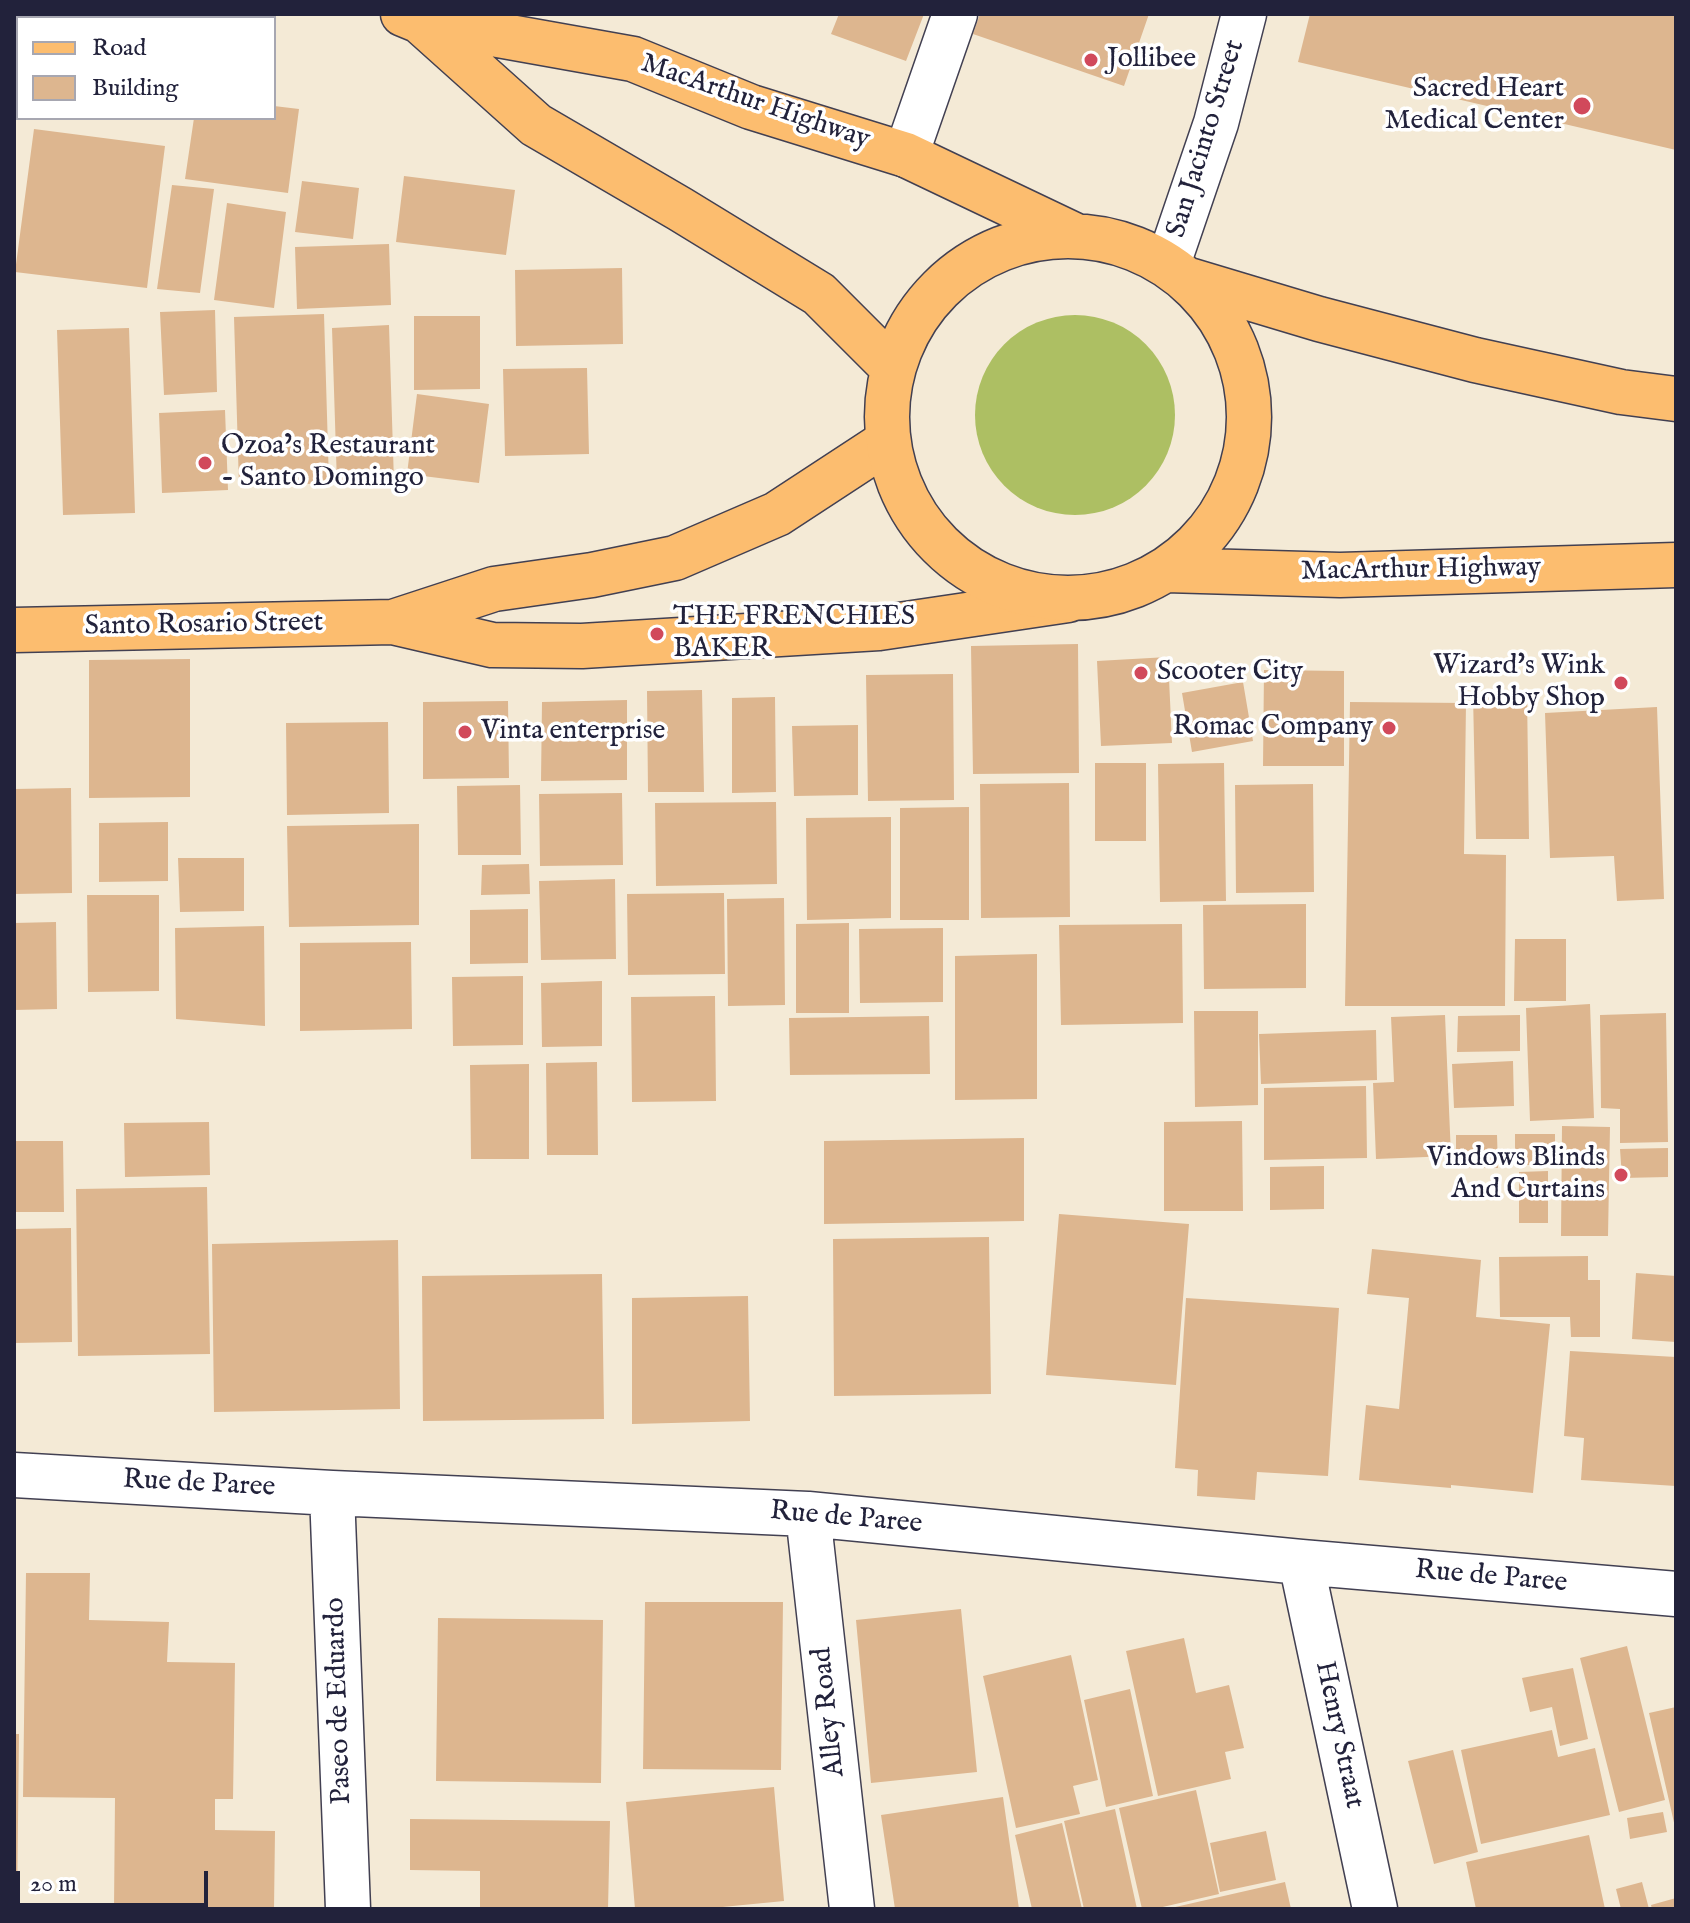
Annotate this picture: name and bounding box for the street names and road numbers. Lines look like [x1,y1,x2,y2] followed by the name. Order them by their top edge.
[1161,36,1253,242] street label: San Jacinto Street
[636,48,874,158] street label: MacArthur Highway
[1301,552,1541,590] street label: MacArthur Highway
[84,607,324,645] street label: Santo Rosario Street
[122,1464,276,1506] street label: Rue de Paree
[769,1496,923,1542] street label: Rue de Paree
[1414,1555,1568,1601] street label: Rue de Paree
[320,1597,360,1805] street label: Paseo de Eduardo
[806,1646,854,1778] street label: Alley Road
[1306,1658,1370,1812] street label: Henry Straat

